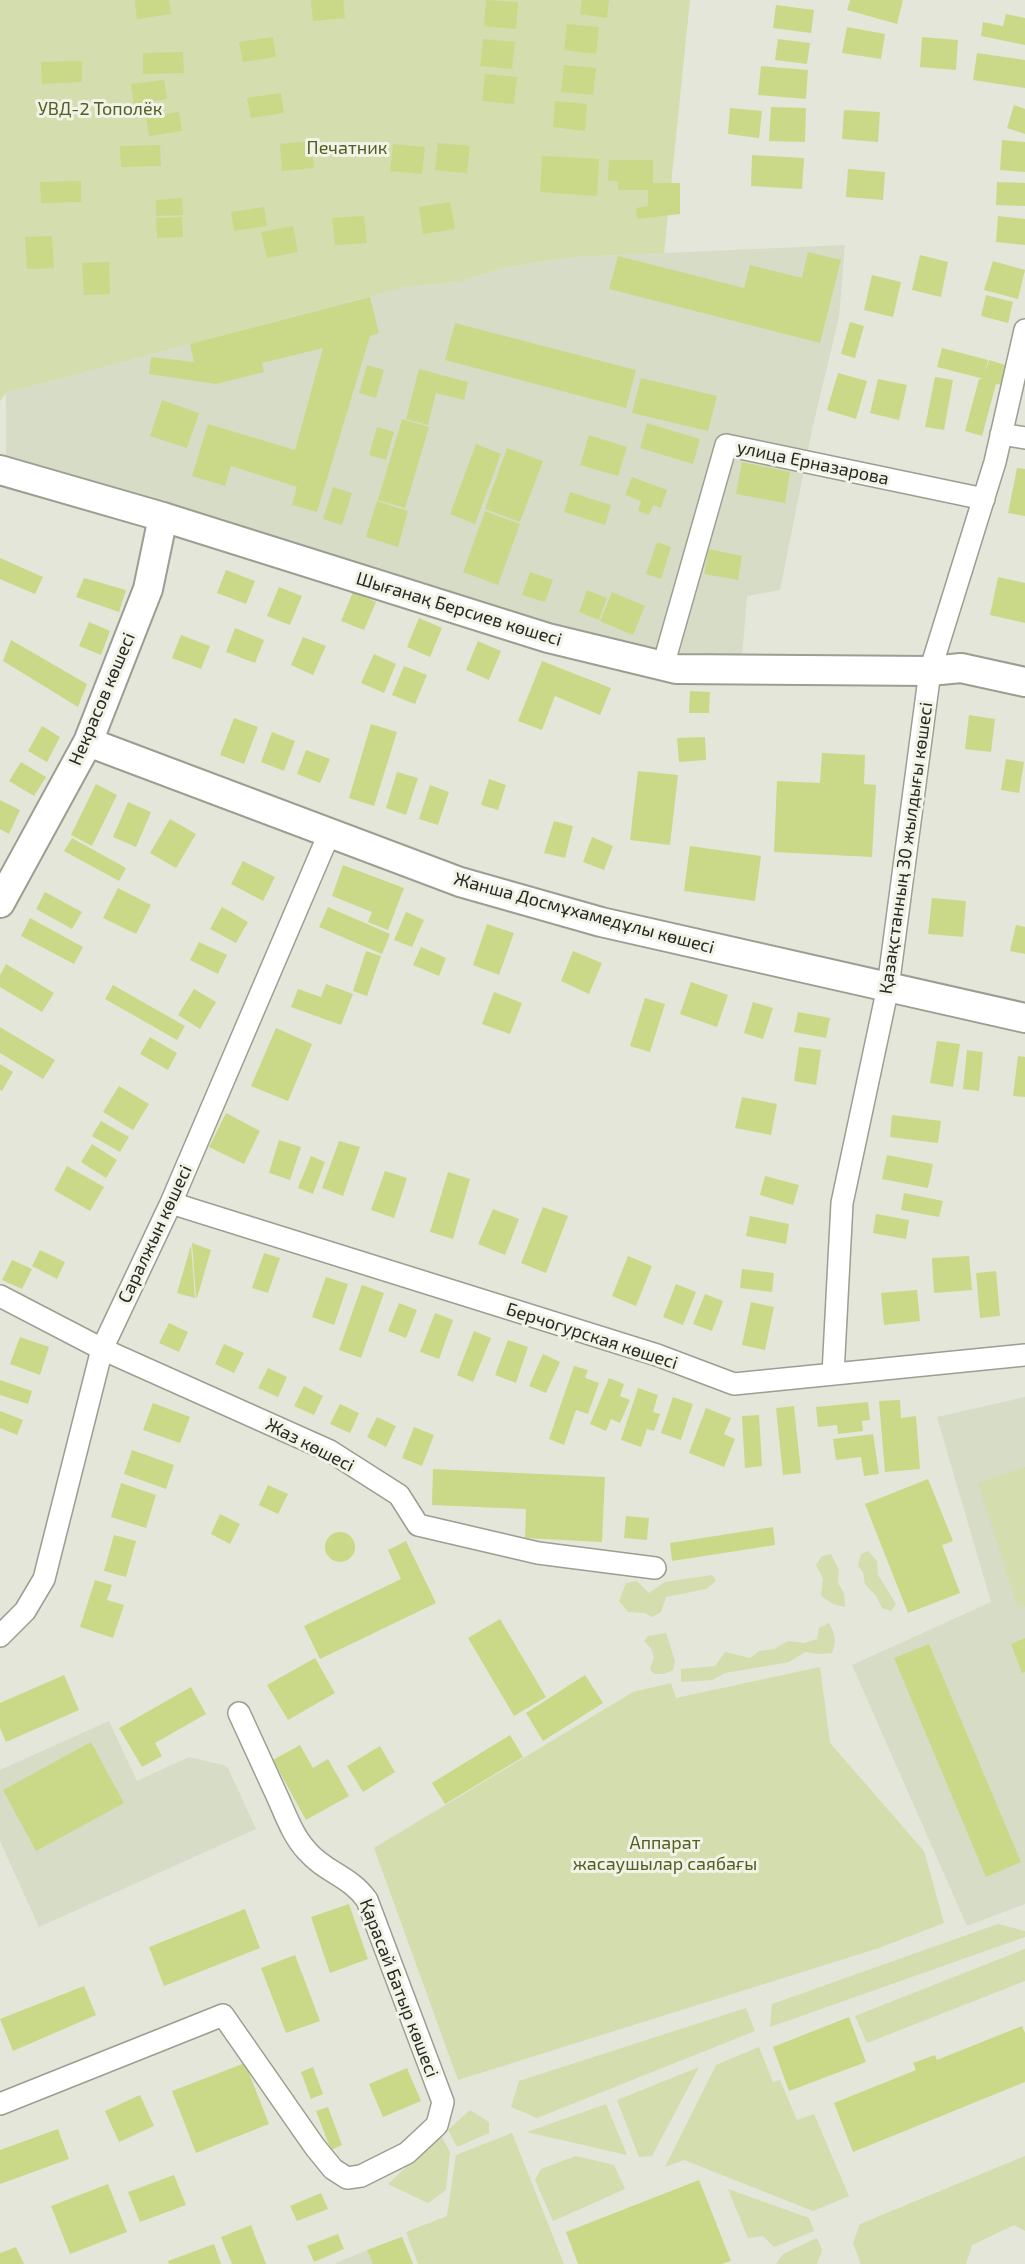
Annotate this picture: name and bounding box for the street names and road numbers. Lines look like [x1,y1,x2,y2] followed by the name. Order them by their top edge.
[735,436,891,490] street label: улица Ерназарова
[354,567,564,651] street label: Шығанақ Берсиев көшесі
[64,629,140,769] street label: Некрасов көшесі
[875,701,937,995] street label: Қазақстанның 30 жылдығы көшесі
[451,868,717,958] street label: Жанша Досмұхамедұлы көшесі
[114,1162,196,1306] street label: Саралжын көшесі
[504,1298,680,1374] street label: Берчогурская көшесі
[262,1413,358,1477] street label: Жаз көшесі
[355,1896,443,2080] street label: Қарасай Батыр көшесі

